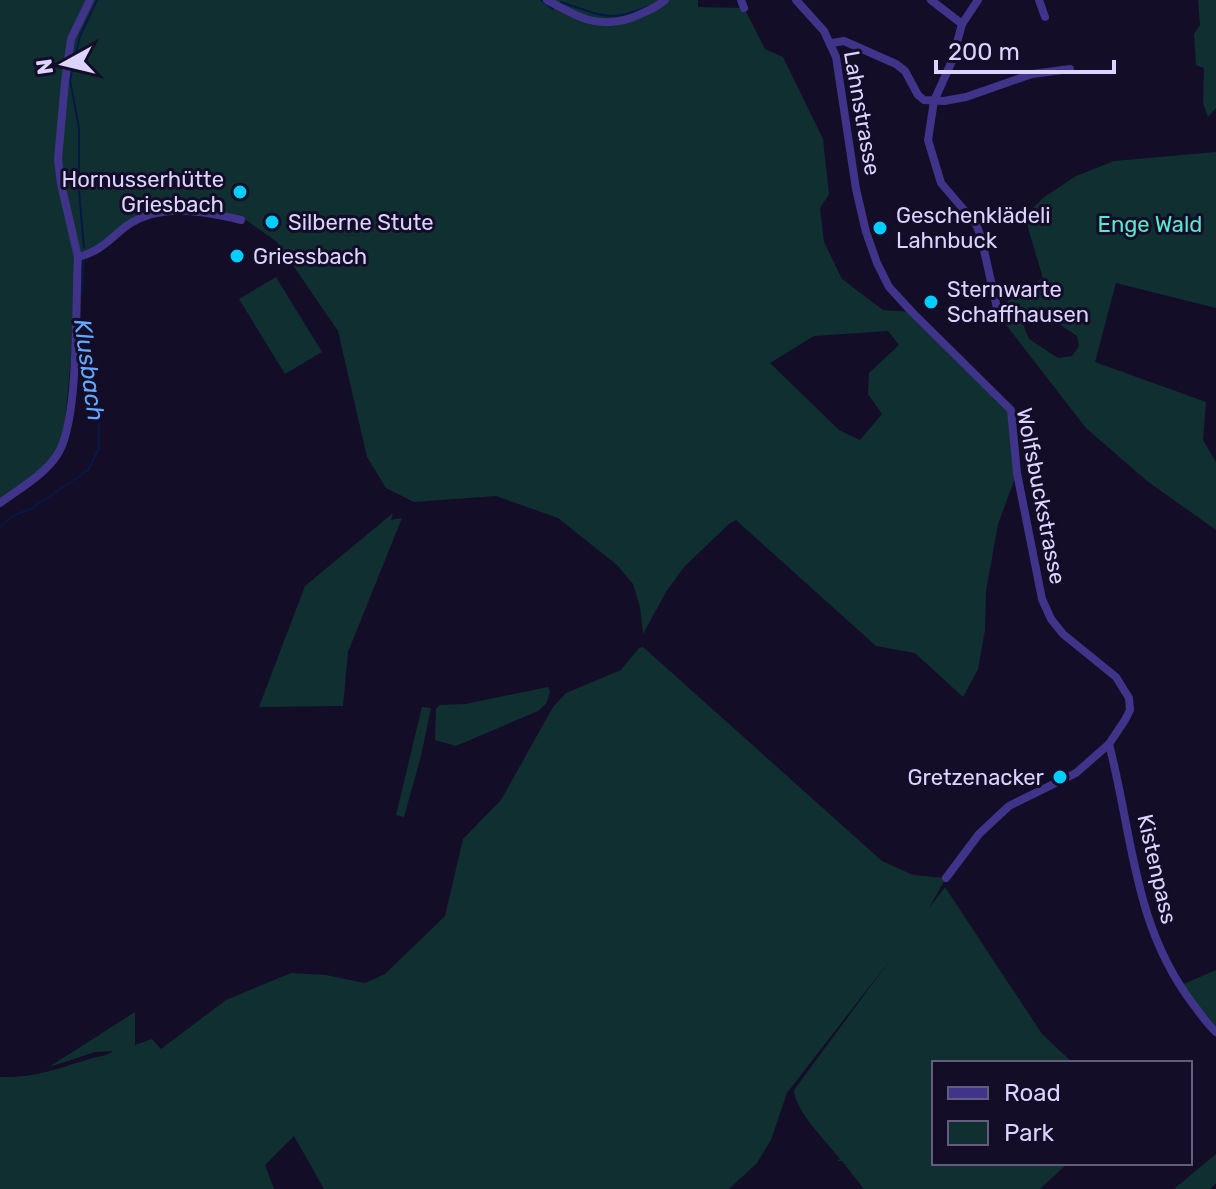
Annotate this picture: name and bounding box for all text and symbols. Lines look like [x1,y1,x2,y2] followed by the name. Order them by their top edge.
[24,24,104,104] north arrow
[936,24,1114,74] scale bar
[948,38,1020,66] text: 200 m
[838,49,886,177] street label: Lahnstrasse
[30,57,59,76] text: N
[61,166,224,218] place label: Hornusserhütte Griesbach
[231,183,249,201] marker: Hornusserhütte Griesbach
[896,202,1051,254] place label: Geschenklädeli Lahnbuck
[288,209,434,236] place label: Silberne Stute
[1098,211,1202,238] park label: Enge Wald
[263,213,281,231] marker: Silberne Stute
[871,219,889,237] marker: Geschenklädeli Lahnbuck
[253,243,367,270] place label: Griessbach
[228,247,246,265] marker: Griessbach
[947,276,1089,328] place label: Sternwarte Schaffhausen
[922,293,940,311] marker: Sternwarte Schaffhausen
[68,317,110,423] water label: Klusbach
[1011,405,1071,587] street label: Wolfsbuckstrasse
[908,764,1045,791] place label: Gretzenacker
[1051,768,1069,786] marker: Gretzenacker
[1131,812,1183,926] street label: Kistenpass
[932,1061,1192,1165] legend
[1004,1079,1061,1107] text: Road
[1004,1119,1055,1147] text: Park

